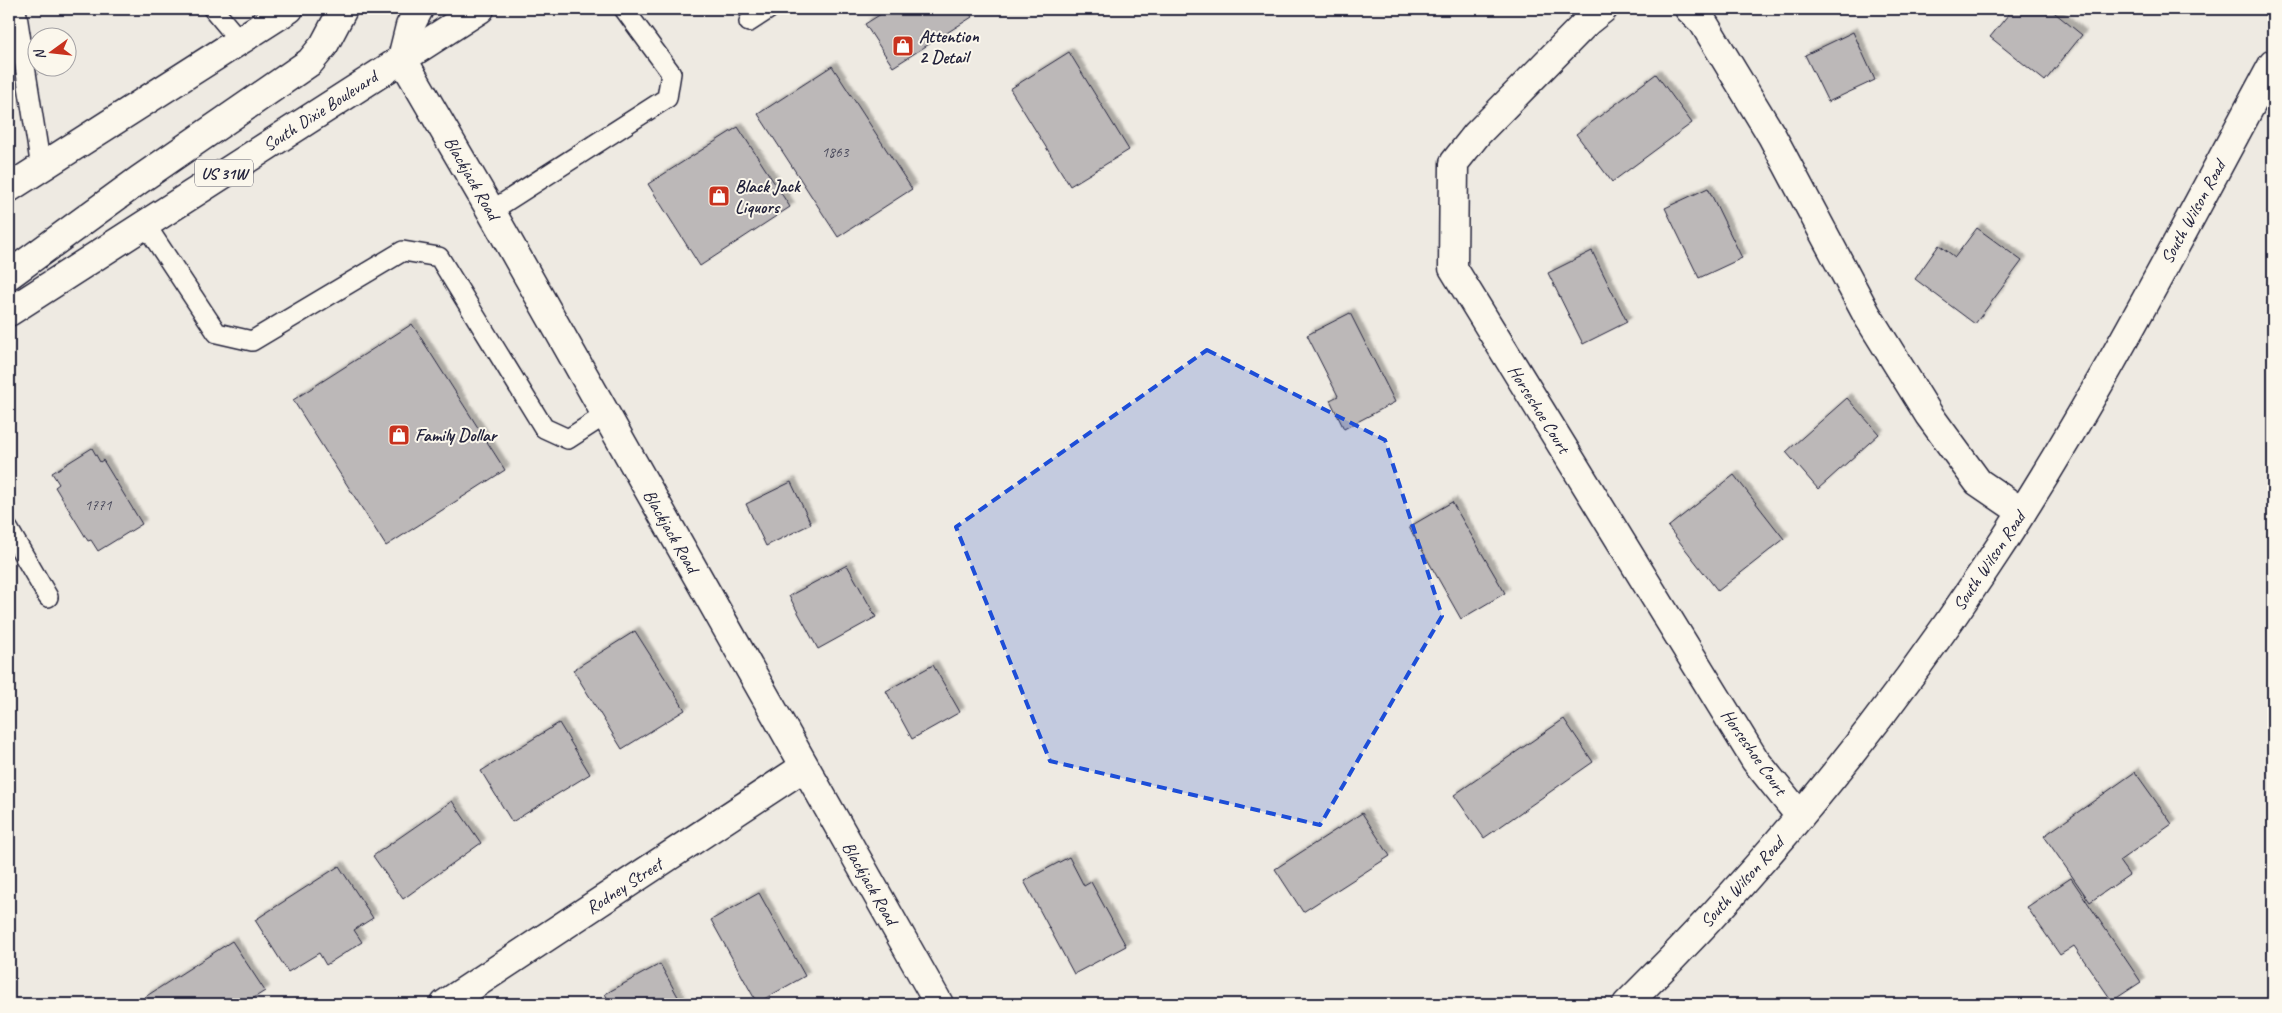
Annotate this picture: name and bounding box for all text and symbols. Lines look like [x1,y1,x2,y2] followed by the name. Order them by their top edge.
[919,25,979,68] place label: Attention 2 Detail
[28,28,78,78] north arrow
[891,34,915,58] shop icon: Attention 2 Detail
[30,47,49,62] text: N
[259,64,384,156] street label: South Dixie Boulevard
[439,133,506,226] street label: Blackjack Road
[821,143,850,162] house number: 1863
[2156,154,2232,267] street label: South Wilson Road
[195,160,253,187] road number: US 31W
[735,175,802,218] place label: Black Jack Liquors
[707,184,731,208] shop icon: Black Jack Liquors
[1503,361,1576,459] street label: Horseshoe Court
[387,423,411,447] shop icon: Family Dollar
[415,424,499,446] place label: Family Dollar
[638,486,705,579] street label: Blackjack Road
[84,496,113,515] house number: 1771
[1948,505,2032,615] street label: South Wilson Road
[1716,705,1793,801] street label: Horseshoe Court
[1695,830,1790,932] street label: South Wilson Road
[837,838,904,931] street label: Blackjack Road
[582,852,669,919] street label: Rodney Street

